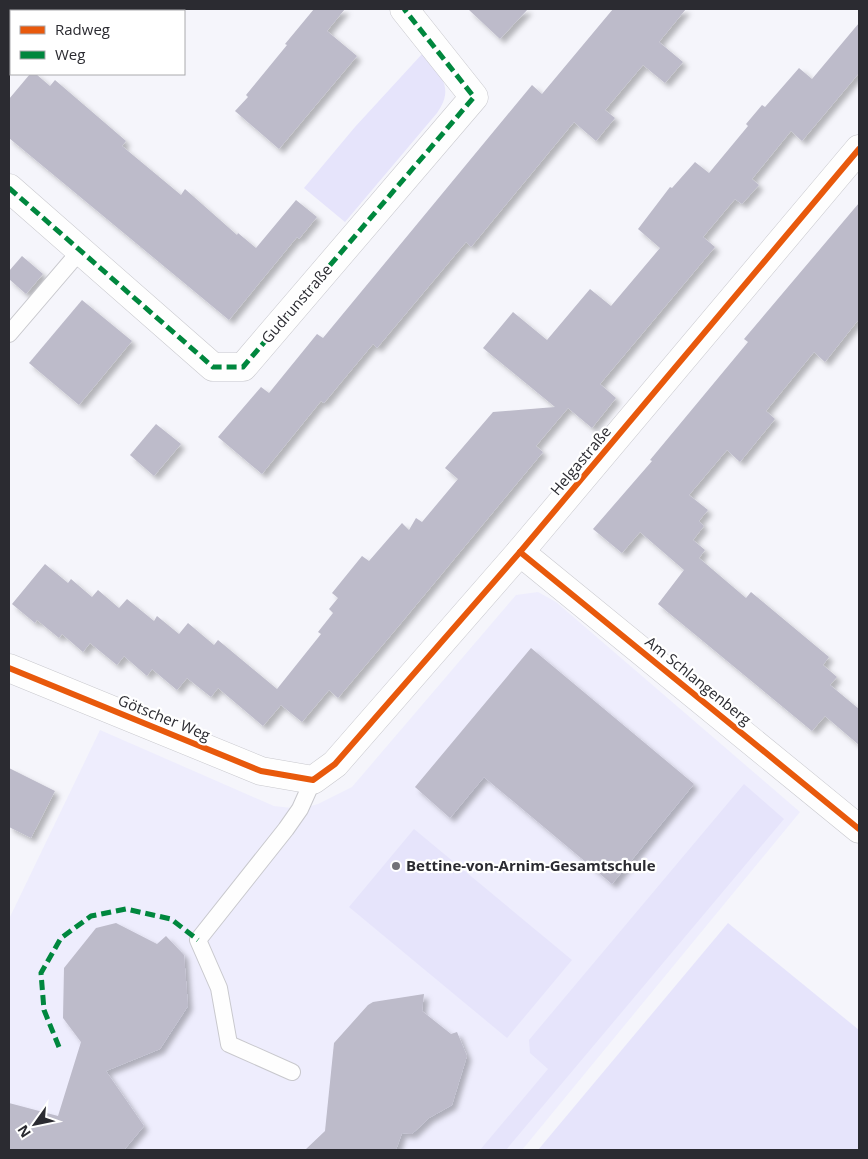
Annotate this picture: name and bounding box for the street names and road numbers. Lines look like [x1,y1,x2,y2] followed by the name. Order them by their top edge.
[256,260,336,347] street label: Gudrunstraße
[545,422,615,499] street label: Helgastraße
[641,631,756,729] street label: Am Schlangenberg
[115,690,213,745] street label: Götscher Weg

